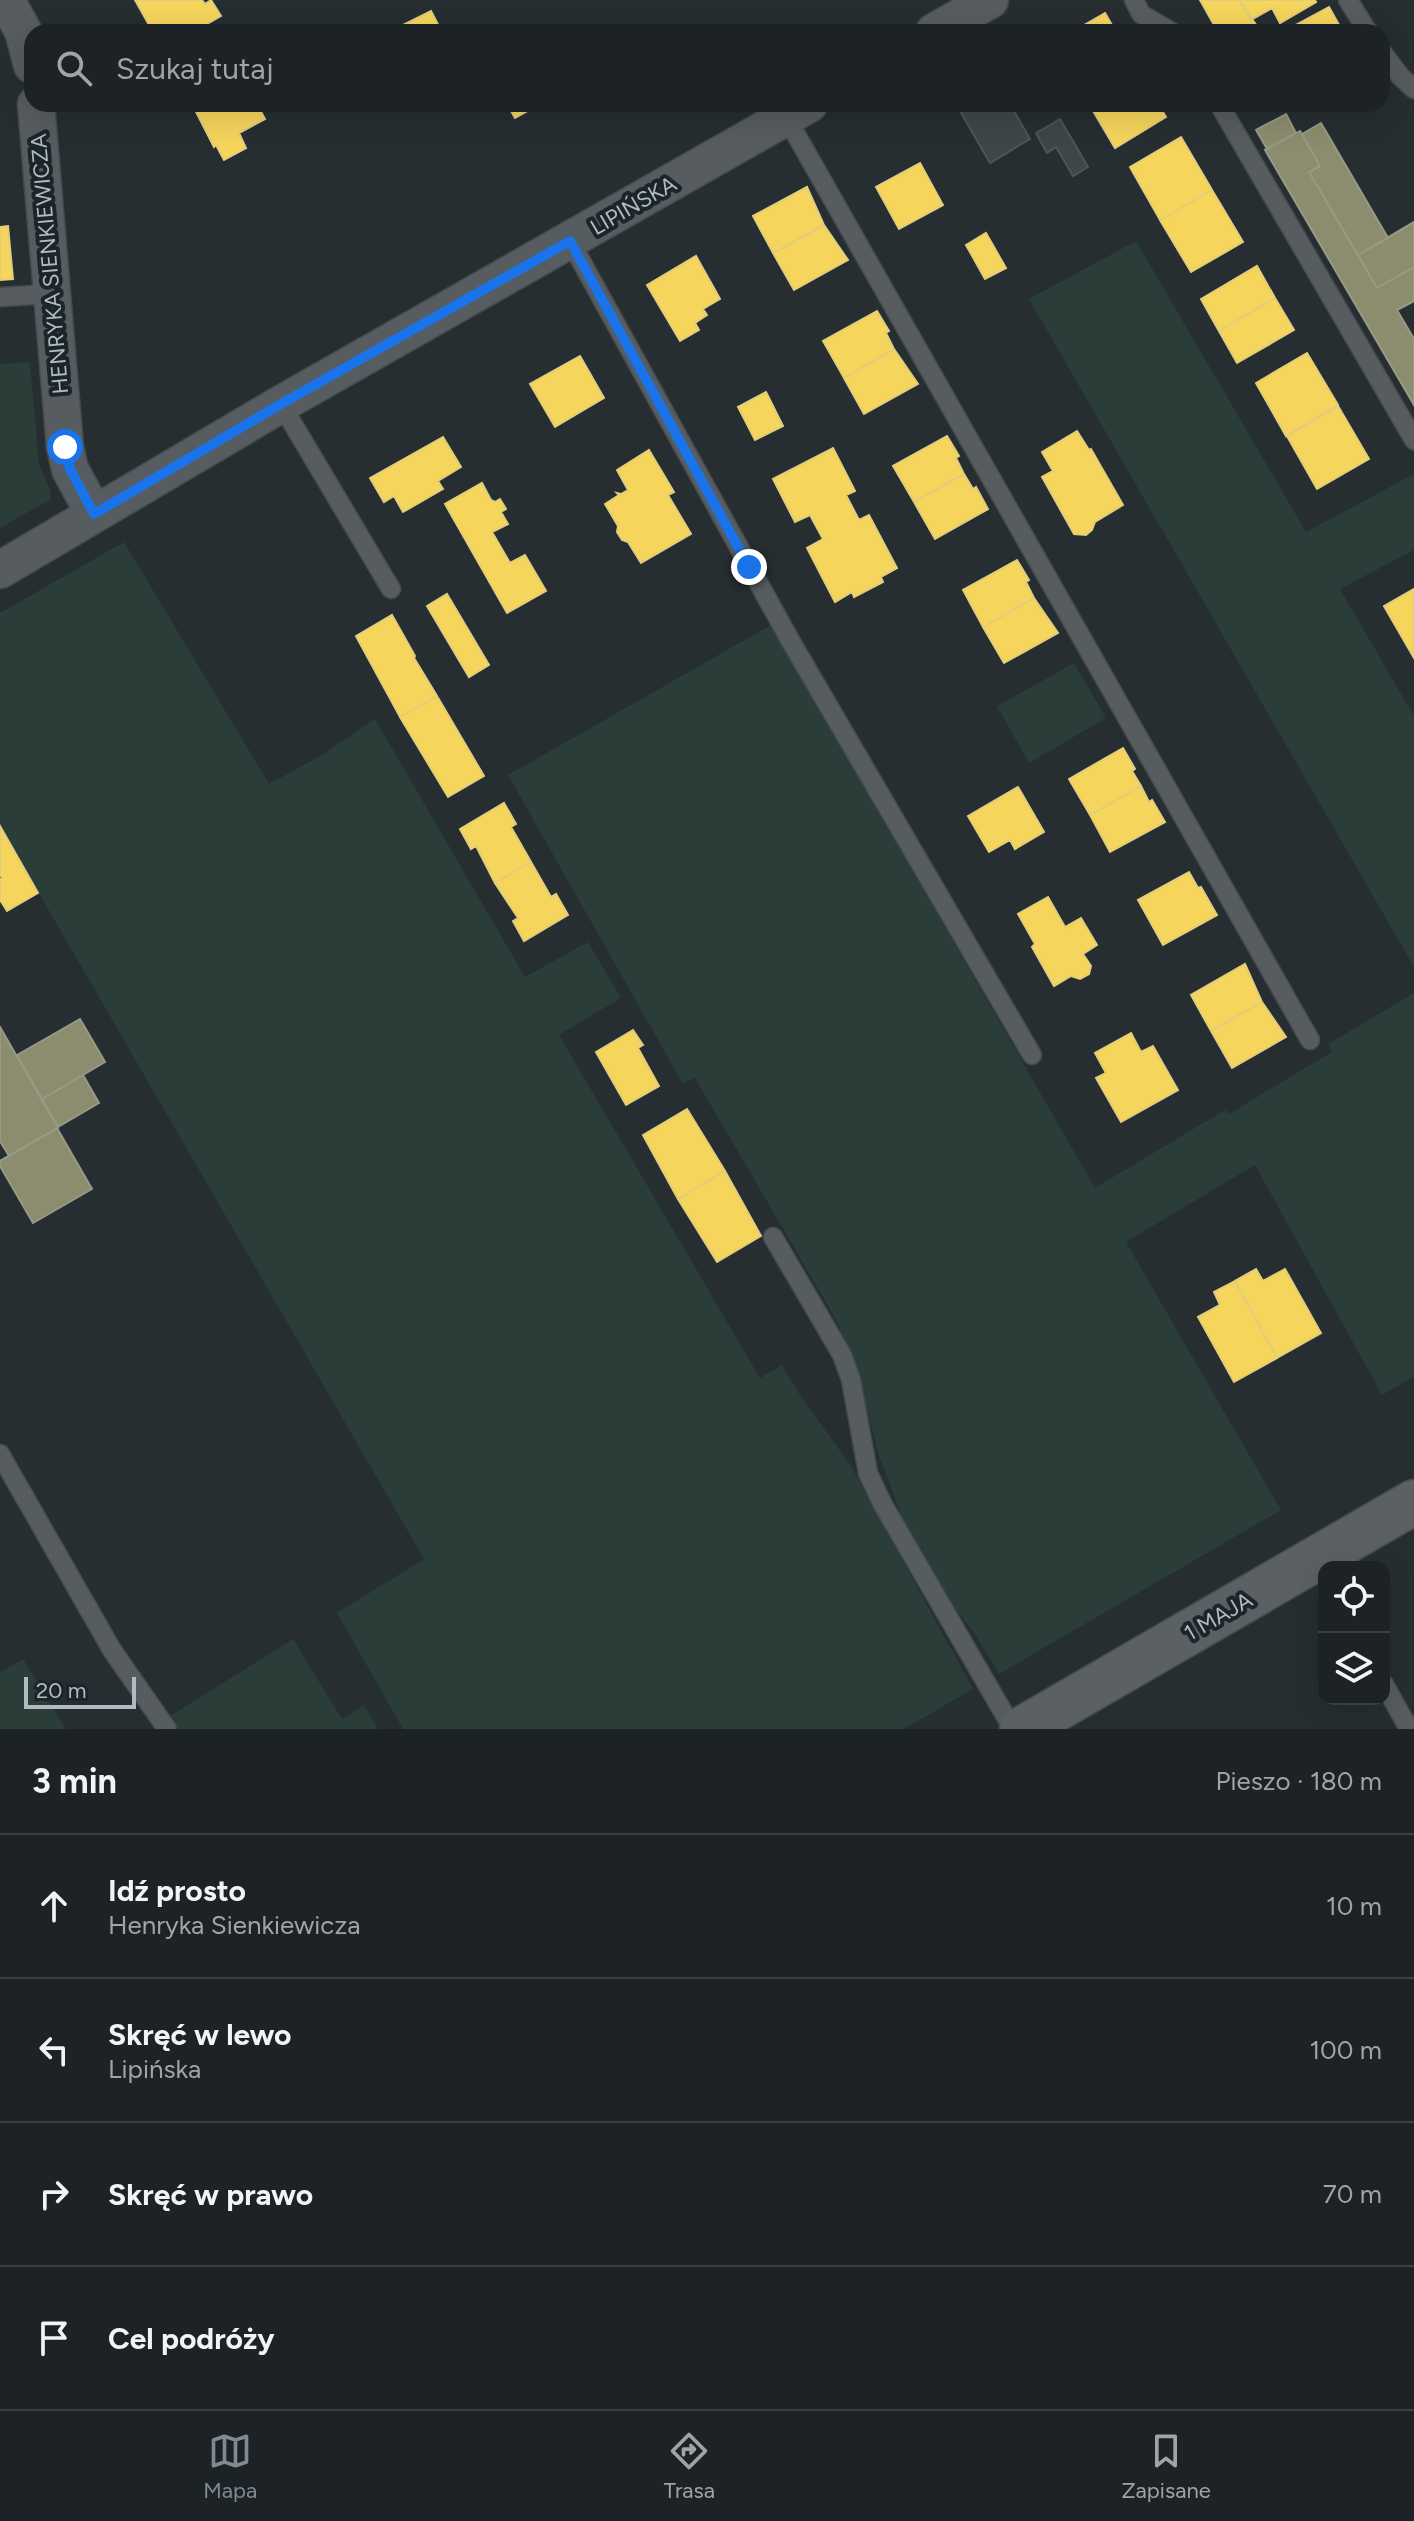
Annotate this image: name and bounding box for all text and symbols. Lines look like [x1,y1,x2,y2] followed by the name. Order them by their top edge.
[24,24,1390,112] search box
[52,46,96,90] icon: search
[116,50,274,87] text: Szukaj tutaj
[25,133,74,395] street label: HENRYKA SIENKIEWICZA
[585,170,681,241] street label: LIPIŃSKA
[47,429,83,465] route start
[731,549,767,585] route end
[1318,1561,1390,1705] map controls
[1318,1561,1390,1633] button: locate
[1179,1586,1257,1647] street label: 1 MAJA
[1318,1633,1390,1705] button: layers
[24,1673,136,1709] scale bar
[36,1677,87,1704] text: 20 m
[32,1761,117,1802] text: 3 min
[1215,1765,1382,1797] text: Pieszo · 180 m
[108,1872,246,1909] text: Idź prosto
[32,1884,76,1928] icon: ahead
[1326,1890,1382,1922] text: 10 m
[108,1909,360,1941] text: Henryka Sienkiewicza
[108,2016,291,2053] text: Skręć w lewo
[32,2028,76,2072] icon: left
[1309,2034,1382,2066] text: 100 m
[108,2053,201,2085] text: Lipińska
[32,2172,76,2216] icon: right
[108,2176,313,2213] text: Skręć w prawo
[1323,2178,1382,2210] text: 70 m
[32,2316,76,2360] icon: arrive
[108,2320,275,2357] text: Cel podróży
[203,2429,257,2504] tab: Mapa
[664,2429,715,2504] tab: Trasa
[1122,2429,1211,2504] tab: Zapisane

